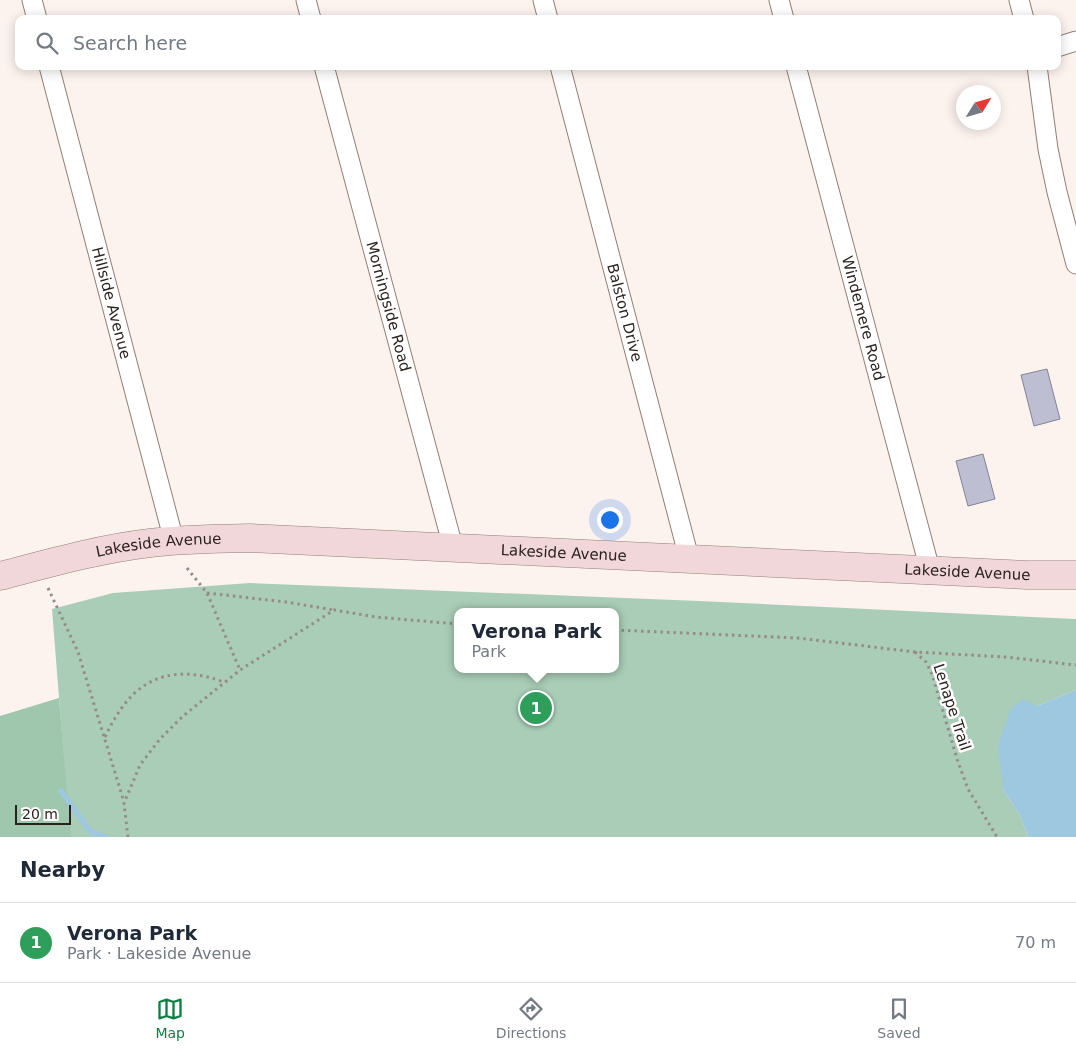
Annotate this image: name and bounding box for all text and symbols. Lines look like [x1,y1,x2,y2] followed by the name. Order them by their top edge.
[15,15,1061,70] search box
[33,29,61,57] icon: search
[73,32,187,54] text: Search here
[956,85,1001,130] north arrow
[362,239,415,374] street label: Morningside Road
[88,245,135,361] street label: Hillside Avenue
[838,254,888,383] street label: Windemere Road
[603,262,646,364] street label: Balston Drive
[597,507,623,533] your location
[94,530,222,561] street label: Lakeside Avenue
[500,541,627,565] street label: Lakeside Avenue
[904,560,1031,584] street label: Lakeside Avenue
[454,608,619,673] popup
[471,620,602,642] text: Verona Park
[471,642,506,661] text: Park
[930,661,974,753] street label: Lenape Trail
[520,689,552,727] pin: 1
[15,802,71,825] scale bar
[22,806,58,822] text: 20 m
[20,858,105,882] text: Nearby
[67,922,197,944] text: Verona Park
[30,933,42,952] text: 1
[1015,933,1056,952] text: 70 m
[67,944,251,963] text: Park · Lakeside Avenue
[155,995,185,1041] tab: Map
[496,995,566,1041] tab: Directions
[877,995,921,1041] tab: Saved

